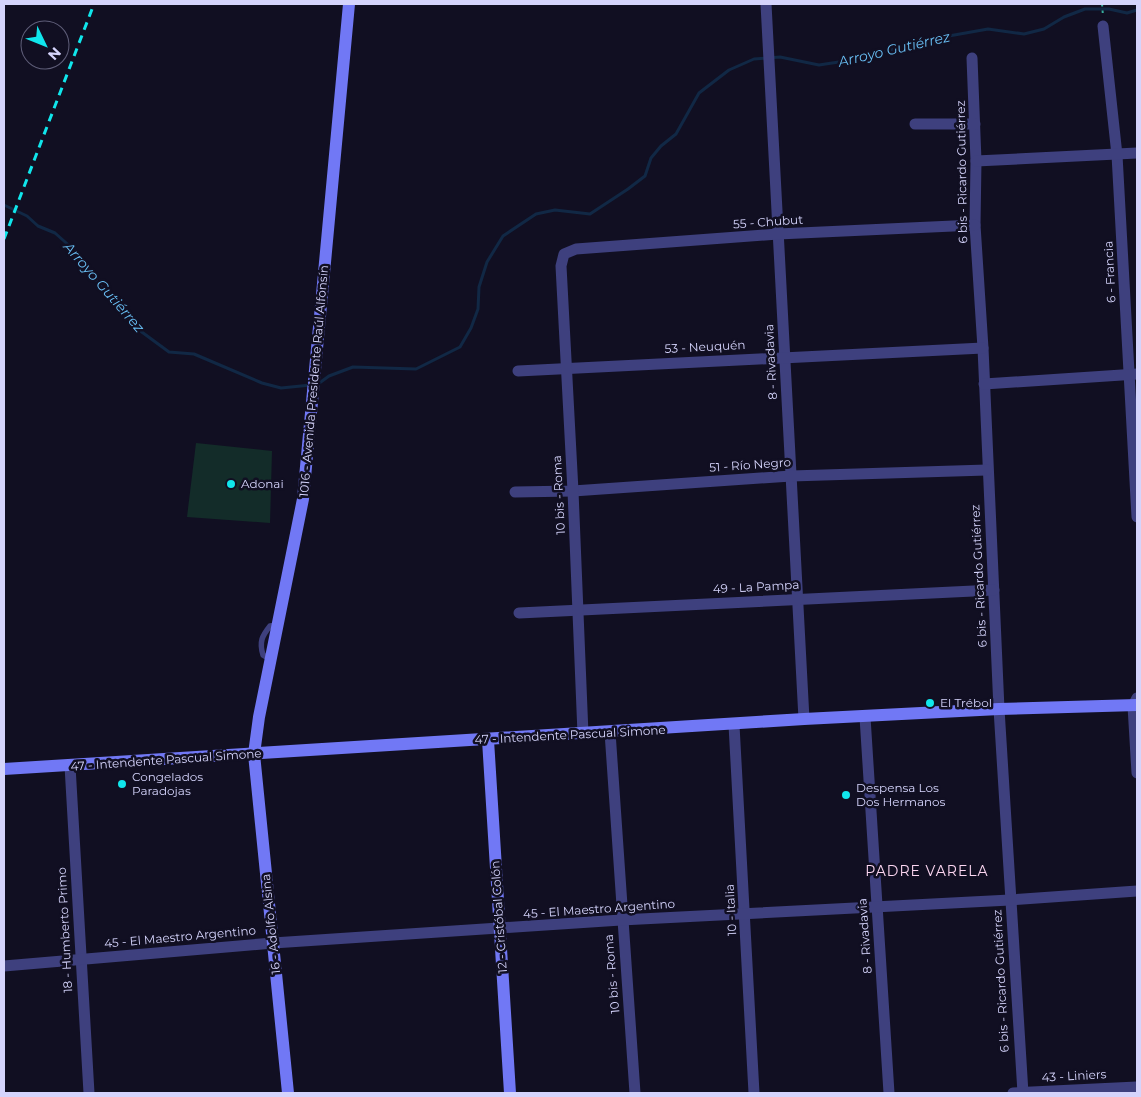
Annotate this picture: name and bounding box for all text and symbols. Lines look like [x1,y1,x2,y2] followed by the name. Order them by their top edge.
[20,20,70,70] north arrow
[835,27,952,71] water label: Arroyo Gutiérrez
[44,44,65,64] text: N
[953,100,970,244] street label: 6 bis - Ricardo Gutiérrez
[732,212,804,231] street label: 55 - Chubut
[59,237,149,337] water label: Arroyo Gutiérrez
[1100,241,1119,303] street label: 6 - Francia
[296,264,331,498] street label: 1016 - Avenida Presidente Raúl Alfonsín
[761,324,780,400] street label: 8 - Rivadavia
[664,337,746,356] street label: 53 - Neuquén
[709,454,791,475] street label: 51 - Río Negro
[549,455,568,535] street label: 10 bis - Roma
[241,476,284,491] place label: Adonai
[225,478,237,490] marker: Adonai
[967,504,990,648] street label: 6 bis - Ricardo Gutiérrez
[712,577,800,596] street label: 49 - La Pampa
[940,695,992,710] place label: El Trébol
[924,697,936,709] marker: El Trébol
[474,722,666,747] street label: 47 - Intendente Pascual Simone
[70,745,262,774] street label: 47 - Intendente Pascual Simone
[132,769,203,798] place label: Congelados Paradojas
[116,778,128,790] marker: Congelados Paradojas
[856,780,946,809] place label: Despensa Los Dos Hermanos
[840,789,852,801] marker: Despensa Los Dos Hermanos
[487,860,510,974] street label: 12 - Cristóbal Colón
[865,862,989,880] district label: PADRE VARELA
[54,867,75,993] street label: 18 - Humberto Primo
[258,873,283,975] street label: 16 - Adolfo Alsina
[722,884,739,936] street label: 10 - Italia
[522,896,676,921] street label: 45 - El Maestro Argentino
[854,898,875,974] street label: 8 - Rivadavia
[989,909,1012,1053] street label: 6 bis - Ricardo Gutiérrez
[103,922,257,951] street label: 45 - El Maestro Argentino
[601,934,622,1014] street label: 10 bis - Roma
[1041,1066,1107,1085] street label: 43 - Liniers

